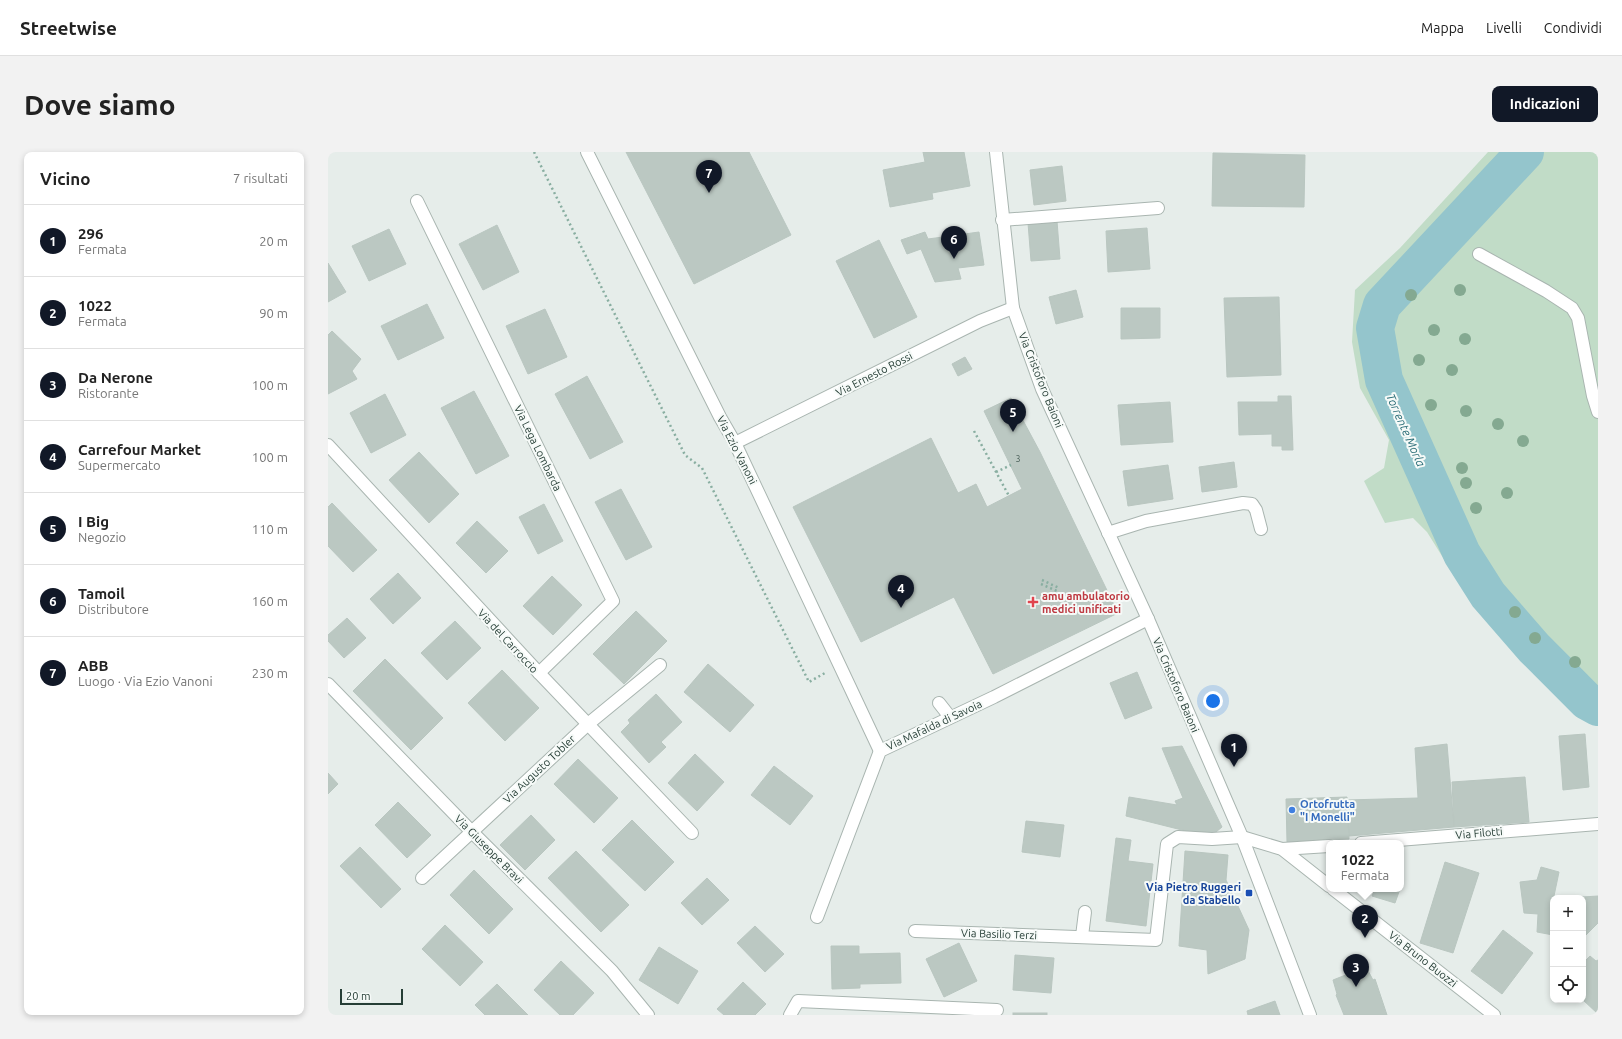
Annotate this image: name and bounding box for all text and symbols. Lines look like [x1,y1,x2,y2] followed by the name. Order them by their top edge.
[20,17,117,39] text: Streetwise
[1421,20,1464,36] text: Mappa
[1486,20,1522,36] text: Livelli
[1544,20,1602,36] text: Condividi
[1492,86,1598,122] button: Indicazioni
[24,89,176,120] text: Dove siamo
[696,160,722,193] pin: 7
[40,169,90,188] text: Vicino
[233,171,288,185] text: 7 risultati
[78,225,103,242] text: 296
[941,226,967,259] pin: 6
[49,234,57,248] text: 1
[259,234,288,248] text: 20 m
[78,242,127,256] text: Fermata
[78,297,112,314] text: 1022
[49,306,57,320] text: 2
[259,306,288,320] text: 90 m
[78,314,127,328] text: Fermata
[1016,331,1066,429] street label: Via Cristoforo Baioni
[834,349,914,399] street label: Via Ernesto Rossi
[78,369,153,386] text: Da Nerone
[49,378,57,392] text: 3
[252,378,288,392] text: 100 m
[78,386,139,400] text: Ristorante
[1384,391,1428,469] water label: Torrente Morla
[1000,399,1026,432] pin: 5
[512,403,564,493] street label: Via Lega Lombarda
[715,414,759,486] street label: Via Ezio Vanoni
[78,441,201,458] text: Carrefour Market
[49,450,57,464] text: 4
[252,450,288,464] text: 100 m
[1015,454,1021,464] house number: 3
[78,458,161,472] text: Supermercato
[78,513,109,530] text: I Big
[49,522,57,536] text: 5
[252,522,288,536] text: 110 m
[78,530,126,544] text: Negozio
[888,575,914,608] pin: 4
[78,585,125,602] text: Tamoil
[1042,590,1130,615] place label: amu ambulatorio medici unificati
[49,594,57,608] text: 6
[252,594,288,608] text: 160 m
[1027,596,1039,608] marker: amu ambulatorio medici unificati
[78,602,149,616] text: Distributore
[475,607,541,675] street label: Via del Carroccio
[1151,636,1201,734] street label: Via Cristoforo Baioni
[78,657,108,674] text: ABB
[49,666,57,680] text: 7
[252,666,288,680] text: 230 m
[78,674,213,688] text: Luogo · Via Ezio Vanoni
[1203,691,1223,711] your location
[884,698,984,752] street label: Via Mafalda di Savoia
[501,732,578,805] street label: Via Augusto Tobler
[1221,734,1247,767] pin: 1
[1300,798,1355,823] place label: Ortofrutta "I Monelli"
[1287,805,1297,815] marker: Ortofrutta "I Monelli"
[452,812,526,886] street label: Via Giuseppe Bravi
[1455,825,1503,841] street label: Via Filotti
[1326,840,1404,892] popup
[1341,851,1375,868] text: 1022
[1341,868,1389,882] text: Fermata
[1146,881,1241,906] place label: Via Pietro Ruggeri da Stabello
[1244,888,1254,898] marker: Via Pietro Ruggeri da Stabello
[1550,895,1586,1003] map controls
[1550,895,1586,931] button: +
[1352,905,1378,938] pin: 2
[961,927,1037,941] street label: Via Basilio Terzi
[1387,929,1459,989] street label: Via Bruno Buozzi
[1550,931,1586,967] button: −
[1343,954,1369,987] pin: 3
[1550,967,1586,1003] button: locate
[340,987,403,1006] scale bar
[346,990,370,1002] text: 20 m

